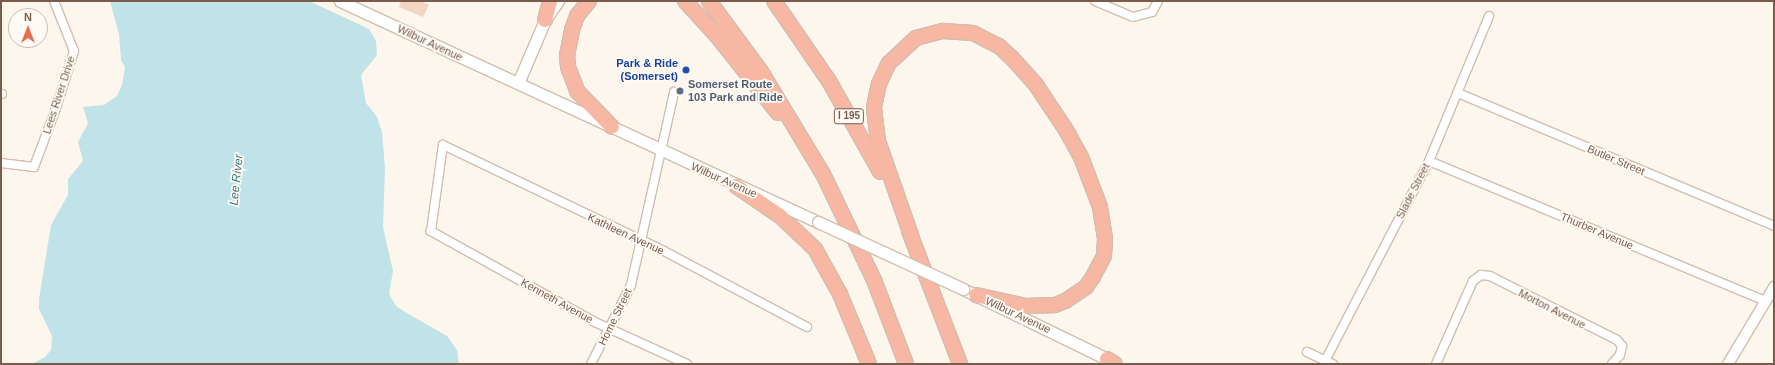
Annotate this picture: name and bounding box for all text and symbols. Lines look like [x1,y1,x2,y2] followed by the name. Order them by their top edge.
[8,8,48,48] north arrow
[24,11,32,23] text: N
[395,22,465,64] street label: Wilbur Avenue
[40,54,78,136] street label: Lees River Drive
[616,57,678,83] place label: Park & Ride (Somerset)
[681,65,691,75] marker: Park & Ride (Somerset)
[688,78,783,104] place label: Somerset Route 103 Park and Ride
[675,86,685,96] marker: Somerset Route 103 Park and Ride
[833,108,865,124] road number: I 195
[1585,142,1647,178] street label: Butler Street
[227,154,247,206] water label: Lee River
[689,159,759,201] street label: Wilbur Avenue
[1393,161,1433,221] street label: Slade Street
[585,210,667,258] street label: Kathleen Avenue
[1558,210,1636,252] street label: Thurber Avenue
[518,276,596,326] street label: Kenneth Avenue
[596,286,634,348] street label: Home Street
[1516,286,1588,332] street label: Morton Avenue
[983,294,1053,336] street label: Wilbur Avenue

